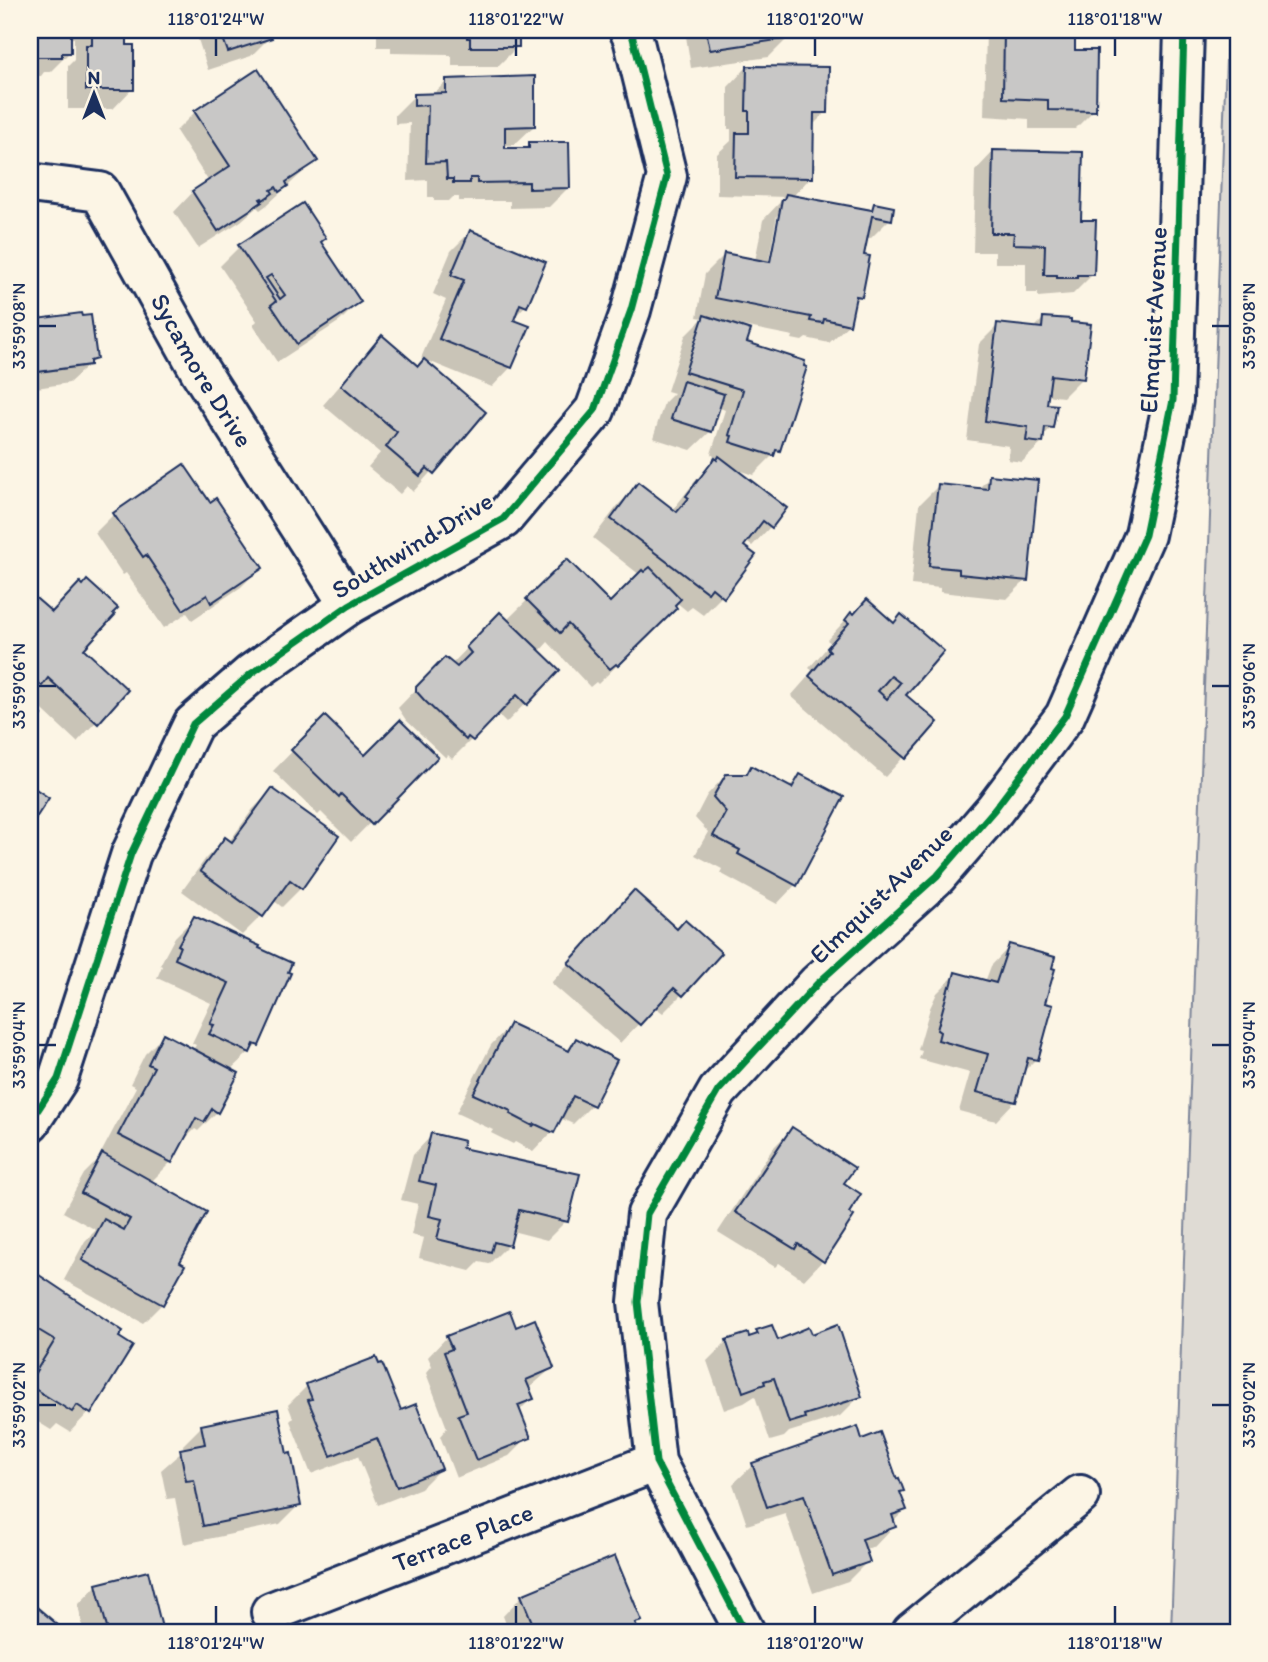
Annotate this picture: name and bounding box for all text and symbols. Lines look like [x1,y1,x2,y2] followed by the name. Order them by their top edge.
[168,8,264,30] text: 118°01'24"W
[468,8,564,30] text: 118°01'22"W
[766,8,864,30] text: 118°01'20"W
[1068,8,1162,30] text: 118°01'18"W
[60,60,130,130] north arrow
[88,66,100,89] text: N
[1132,226,1174,414] street label: Elmquist Avenue
[8,283,30,369] text: 33°59'08"N
[1238,283,1260,369] text: 33°59'08"N
[144,288,260,453] street label: Sycamore Drive
[326,484,498,606] street label: Southwind Drive
[8,643,30,729] text: 33°59'06"N
[1238,643,1260,729] text: 33°59'06"N
[803,818,959,970] street label: Elmquist Avenue
[8,1001,30,1089] text: 33°59'04"N
[1238,1001,1260,1089] text: 33°59'04"N
[8,1362,30,1448] text: 33°59'02"N
[1238,1362,1260,1448] text: 33°59'02"N
[388,1495,538,1579] street label: Terrace Place
[168,1632,264,1654] text: 118°01'24"W
[468,1632,564,1654] text: 118°01'22"W
[766,1632,864,1654] text: 118°01'20"W
[1068,1632,1162,1654] text: 118°01'18"W

